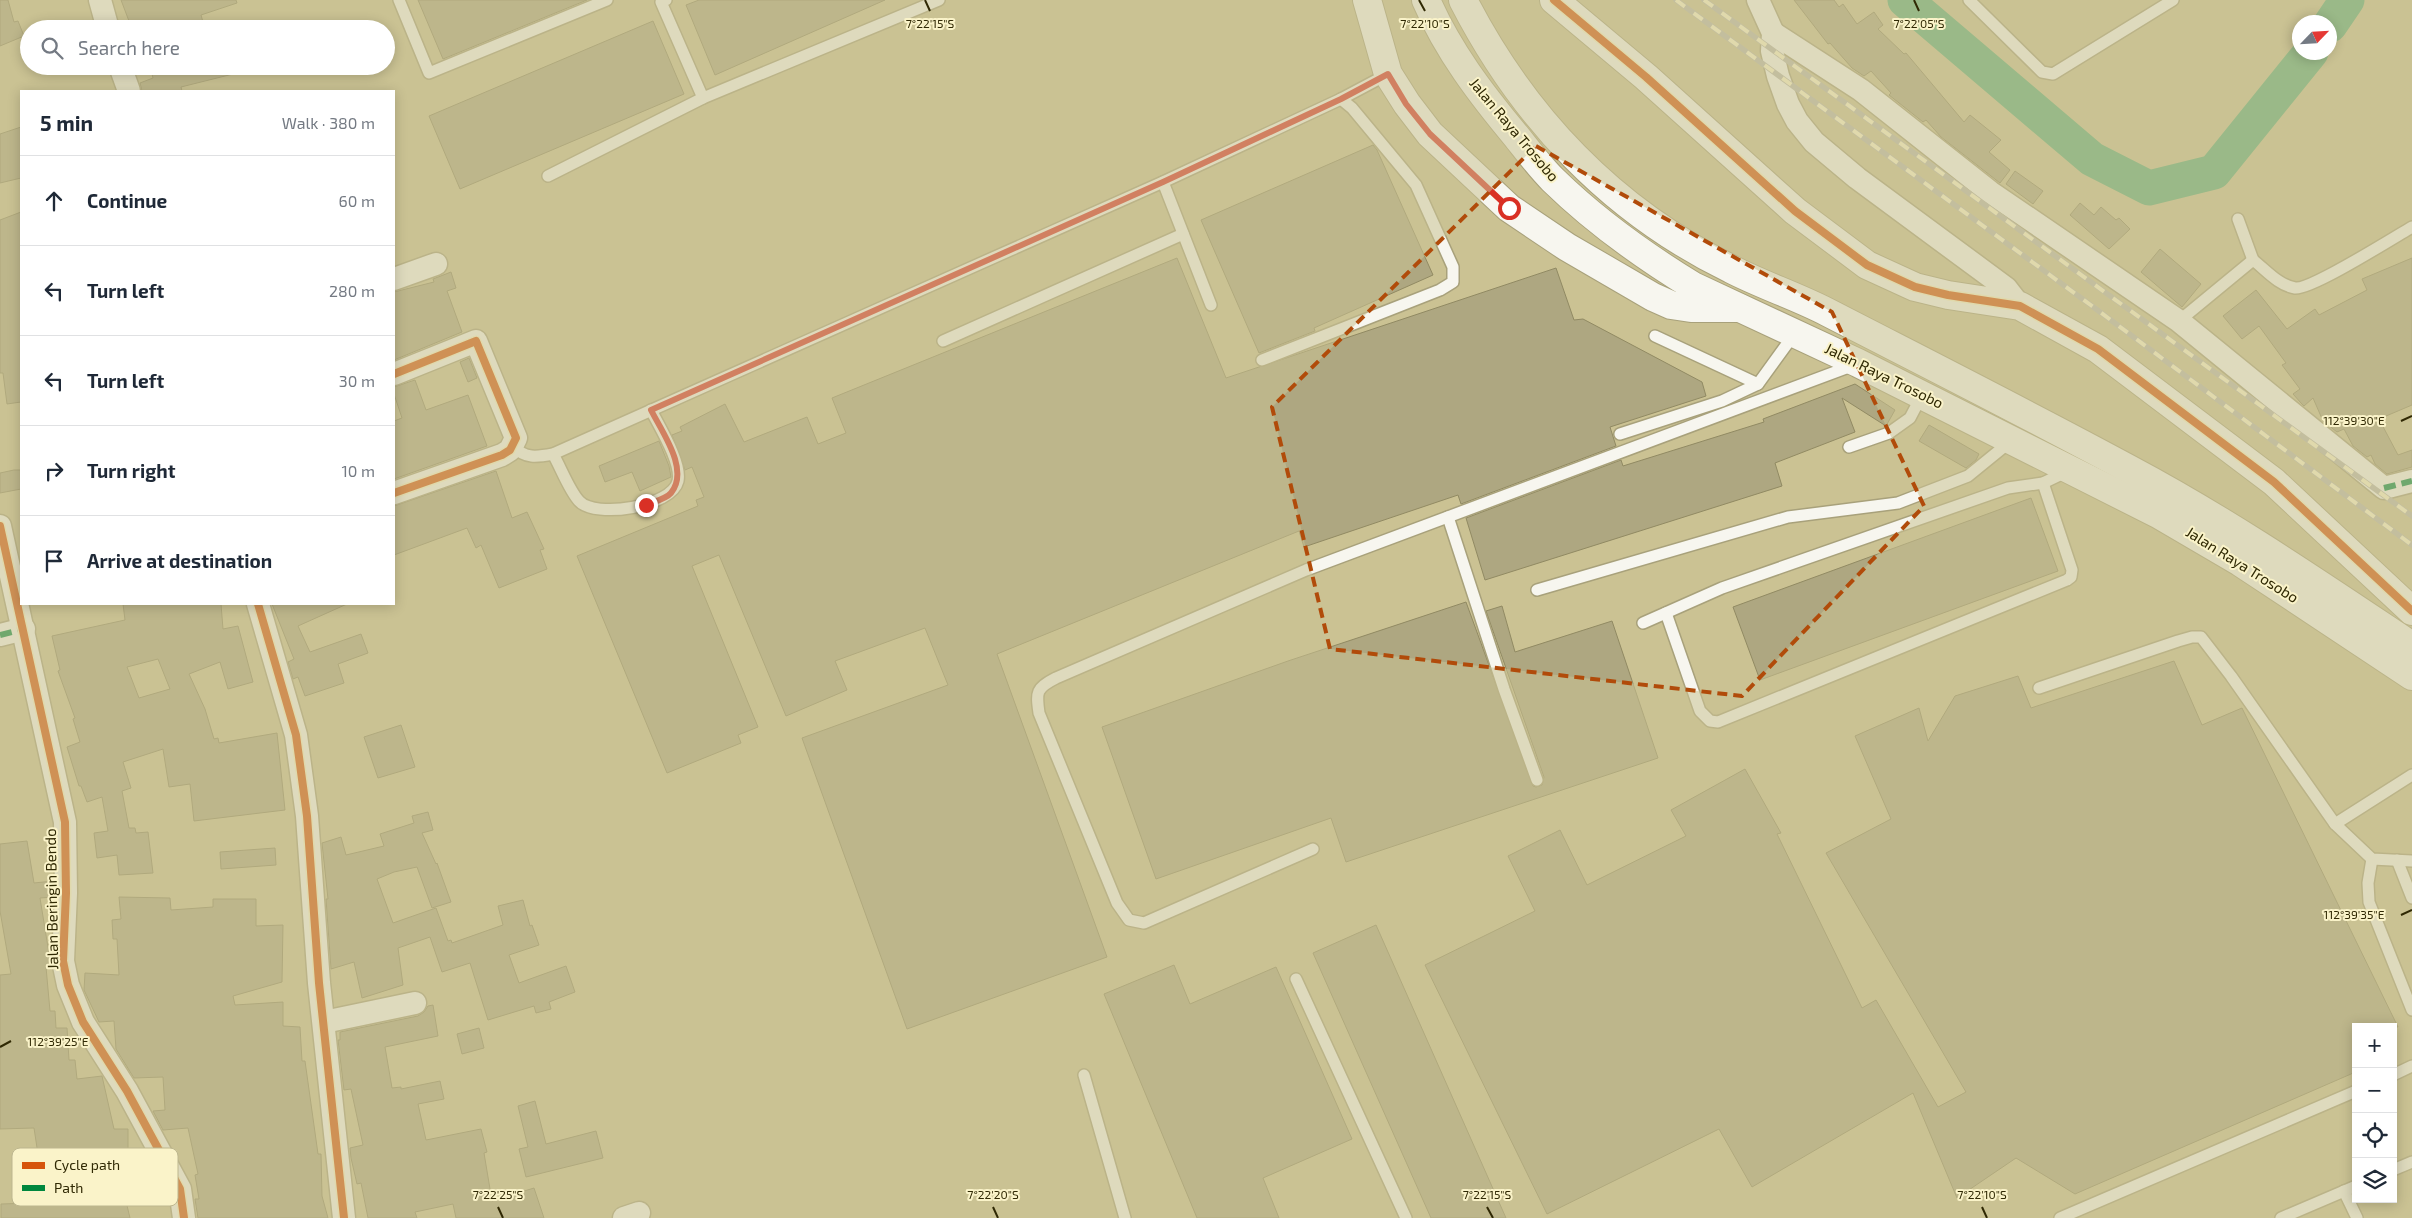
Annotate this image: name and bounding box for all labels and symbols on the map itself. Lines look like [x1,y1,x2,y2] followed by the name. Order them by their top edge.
[2292,15,2337,60] north arrow
[906,16,955,30] text: 7°22'15"S
[1400,16,1450,30] text: 7°22'10"S
[1893,16,1945,30] text: 7°22'05"S
[1466,74,1563,185] street label: Jalan Raya Trosobo
[1498,197,1521,220] route start
[1822,339,1947,412] street label: Jalan Raya Trosobo
[2323,413,2385,427] text: 112°39'30"E
[635,494,658,517] route end
[2183,522,2302,606] street label: Jalan Raya Trosobo
[41,828,61,970] street label: Jalan Beringin Bendo
[2324,907,2385,921] text: 112°39'35"E
[28,1034,89,1048] text: 112°39'25"E
[12,1148,178,1206] legend
[54,1156,120,1173] text: Cycle path
[54,1179,83,1196] text: Path
[473,1187,524,1201] text: 7°22'25"S
[967,1187,1019,1201] text: 7°22'20"S
[1463,1187,1512,1201] text: 7°22'15"S
[1957,1187,2007,1201] text: 7°22'10"S

